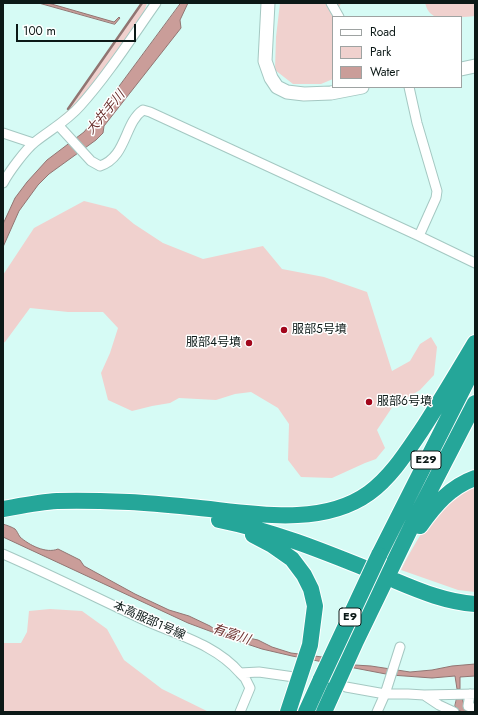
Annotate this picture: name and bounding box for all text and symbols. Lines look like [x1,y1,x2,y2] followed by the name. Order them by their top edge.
[18,16,138,42] scale bar
[332,16,462,88] legend
[23,22,56,40] text: 100 m
[370,23,396,41] text: Road
[370,43,391,61] text: Park
[370,63,400,81] text: Water
[83,88,129,138] water label: 大井手川
[292,323,347,337] place label: 服部5号墳
[279,325,289,335] marker: 服部5号墳
[186,336,241,350] place label: 服部4号墳
[244,338,254,348] marker: 服部4号墳
[377,395,432,409] place label: 服部6号墳
[364,397,374,407] marker: 服部6号墳
[411,451,441,469] road number: E29
[111,599,187,643] street label: 本高服部1号線
[339,608,361,626] road number: E9
[210,622,252,648] water label: 有富川

